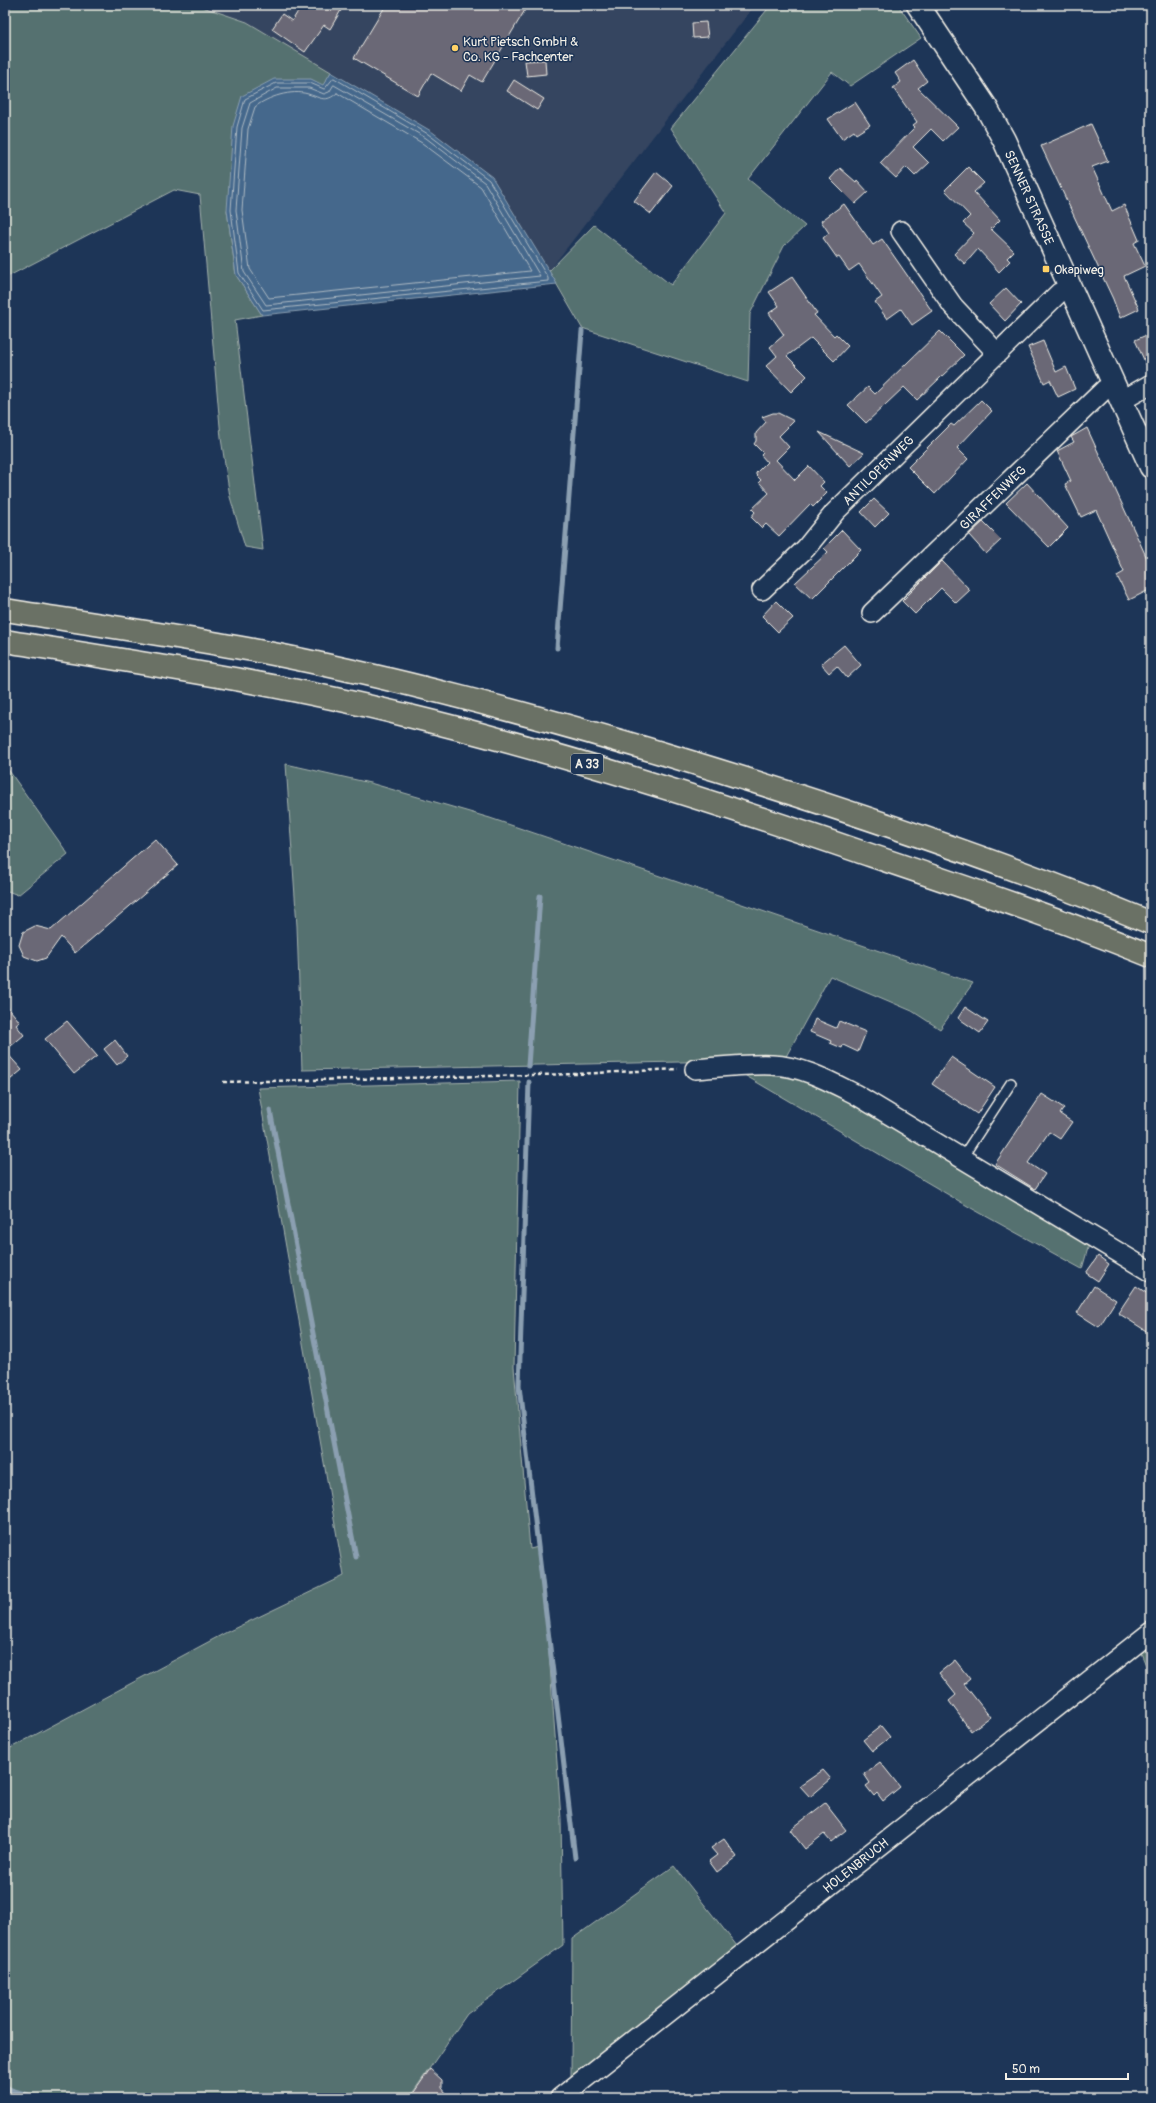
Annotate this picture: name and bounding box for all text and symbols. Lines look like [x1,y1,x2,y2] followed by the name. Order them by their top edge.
[463,34,578,65] place label: Kurt Pietsch GmbH & Co. KG - Fachcenter
[450,43,460,53] marker: Kurt Pietsch GmbH & Co. KG - Fachcenter
[1001,148,1057,248] street label: SENNER STRASSE
[1054,262,1104,278] place label: Okapiweg
[1041,264,1051,274] marker: Okapiweg
[840,432,917,509] street label: ANTILOPENWEG
[956,462,1030,534] street label: GIRAFFENWEG
[571,754,603,774] road number: A 33
[820,1835,892,1897] street label: HOLENBRUCH
[1006,2055,1128,2081] scale bar
[1012,2062,1040,2077] text: 50 m

